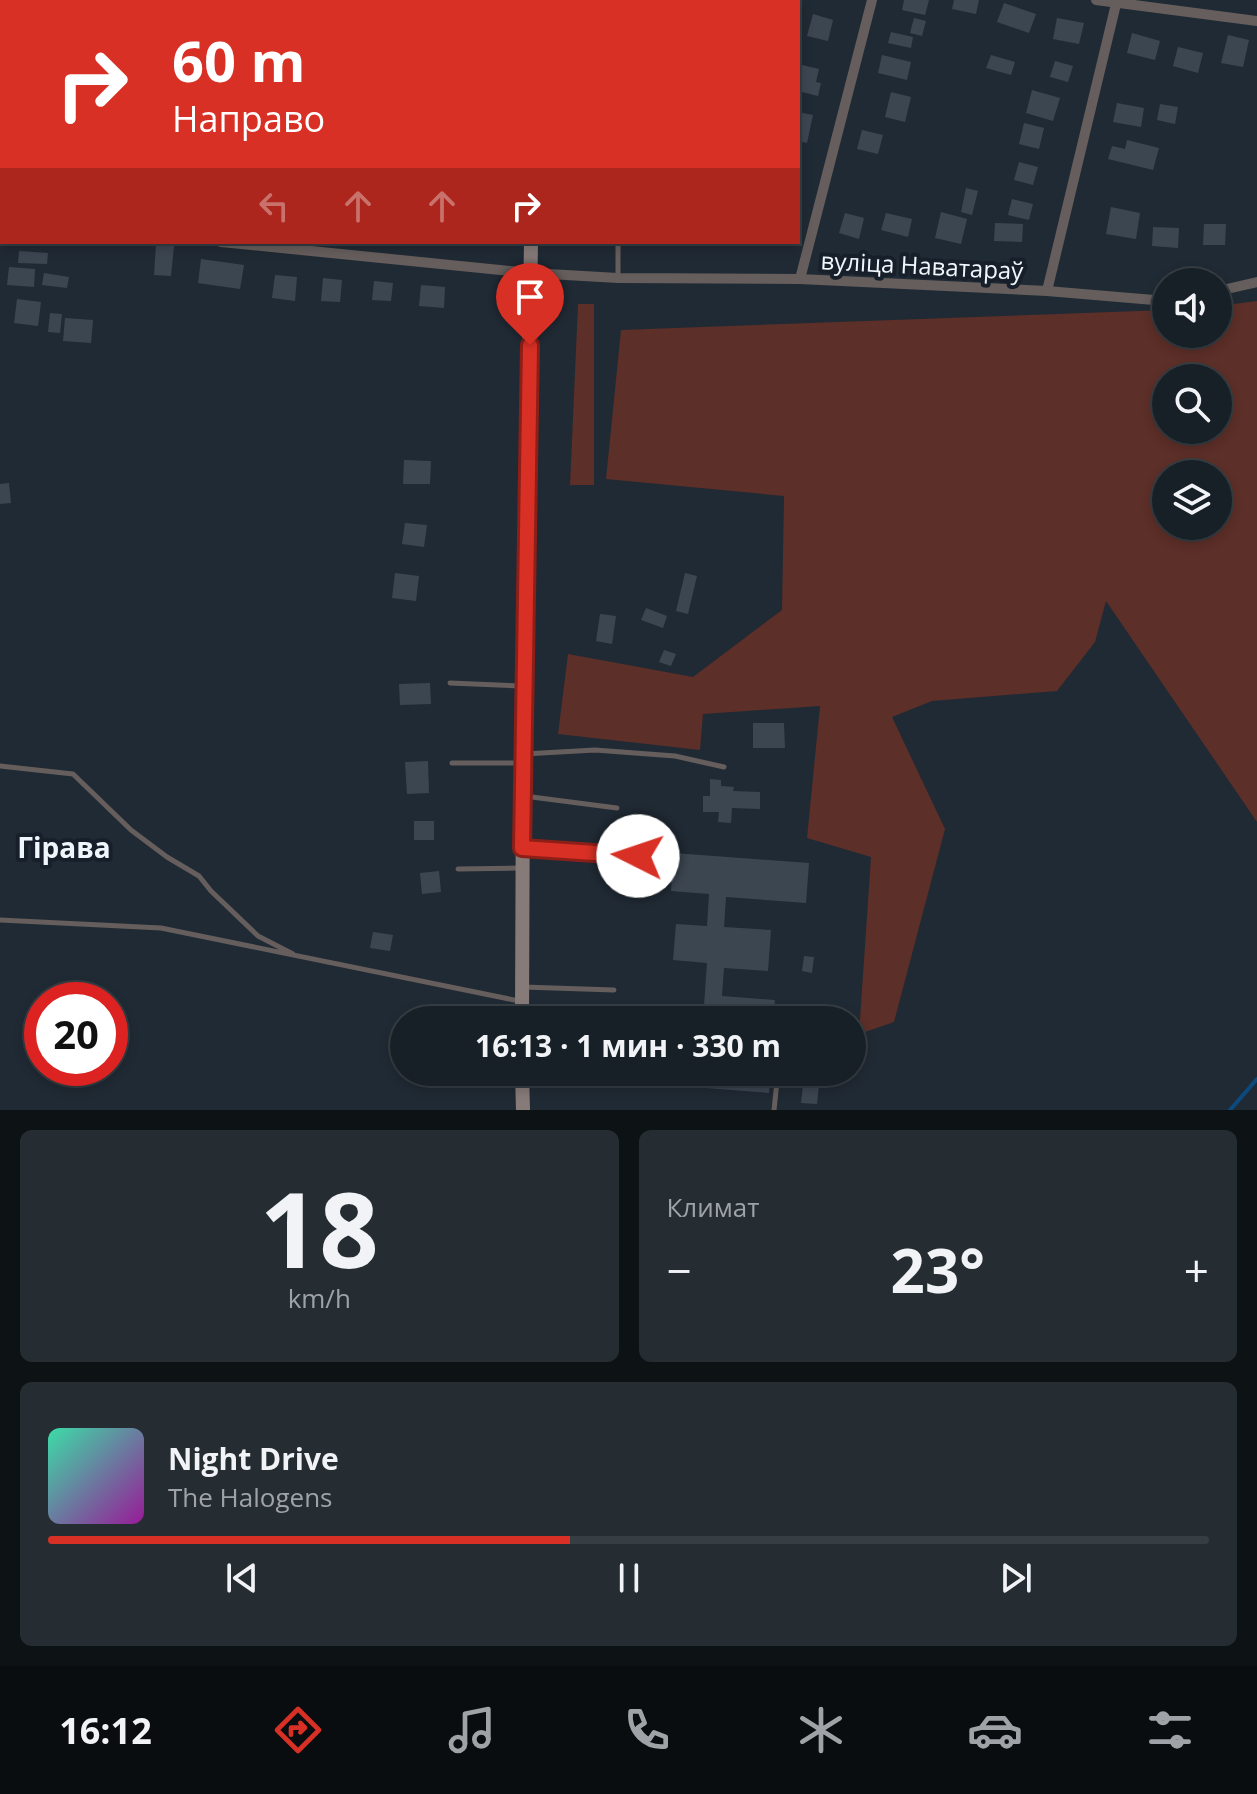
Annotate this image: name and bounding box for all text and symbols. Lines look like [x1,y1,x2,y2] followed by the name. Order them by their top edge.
[172,22,306,98] text: 60 m
[40,32,144,136] icon: right
[172,94,325,143] text: Направо
[252,184,296,228] icon: left
[336,184,380,228] icon: ahead
[420,184,464,228] icon: ahead
[504,184,548,228] icon: right
[820,243,1025,287] street label: вуліца Наватараў
[496,263,564,345] pin
[1152,268,1232,540] map controls
[1152,268,1232,348] button: sound
[508,275,552,319] icon: arrive
[1152,364,1232,444] button: search
[1152,460,1232,540] button: layers
[596,814,680,898] position arrow
[17,828,111,866] district label: Гірава
[24,982,128,1086] speed limit sign: 20
[475,1025,781,1066] text: 16:13 · 1 мин · 330 m
[260,1157,379,1298] text: 18
[667,1189,760,1225] text: Климат
[891,1229,985,1311] text: 23°
[667,1240,692,1300] text: −
[1184,1240,1209,1300] text: +
[288,1280,351,1316] text: km/h
[168,1438,339,1479] text: Night Drive
[168,1479,333,1515] text: The Halogens
[220,1556,264,1600] icon: previous
[607,1556,651,1600] icon: pause
[994,1556,1038,1600] icon: next
[270,1702,326,1758] icon: directions
[444,1702,500,1758] icon: music
[619,1702,675,1758] icon: phone
[793,1702,849,1758] icon: climate
[967,1702,1023,1758] icon: car
[1142,1702,1198,1758] icon: filters
[59,1706,152,1755] text: 16:12

